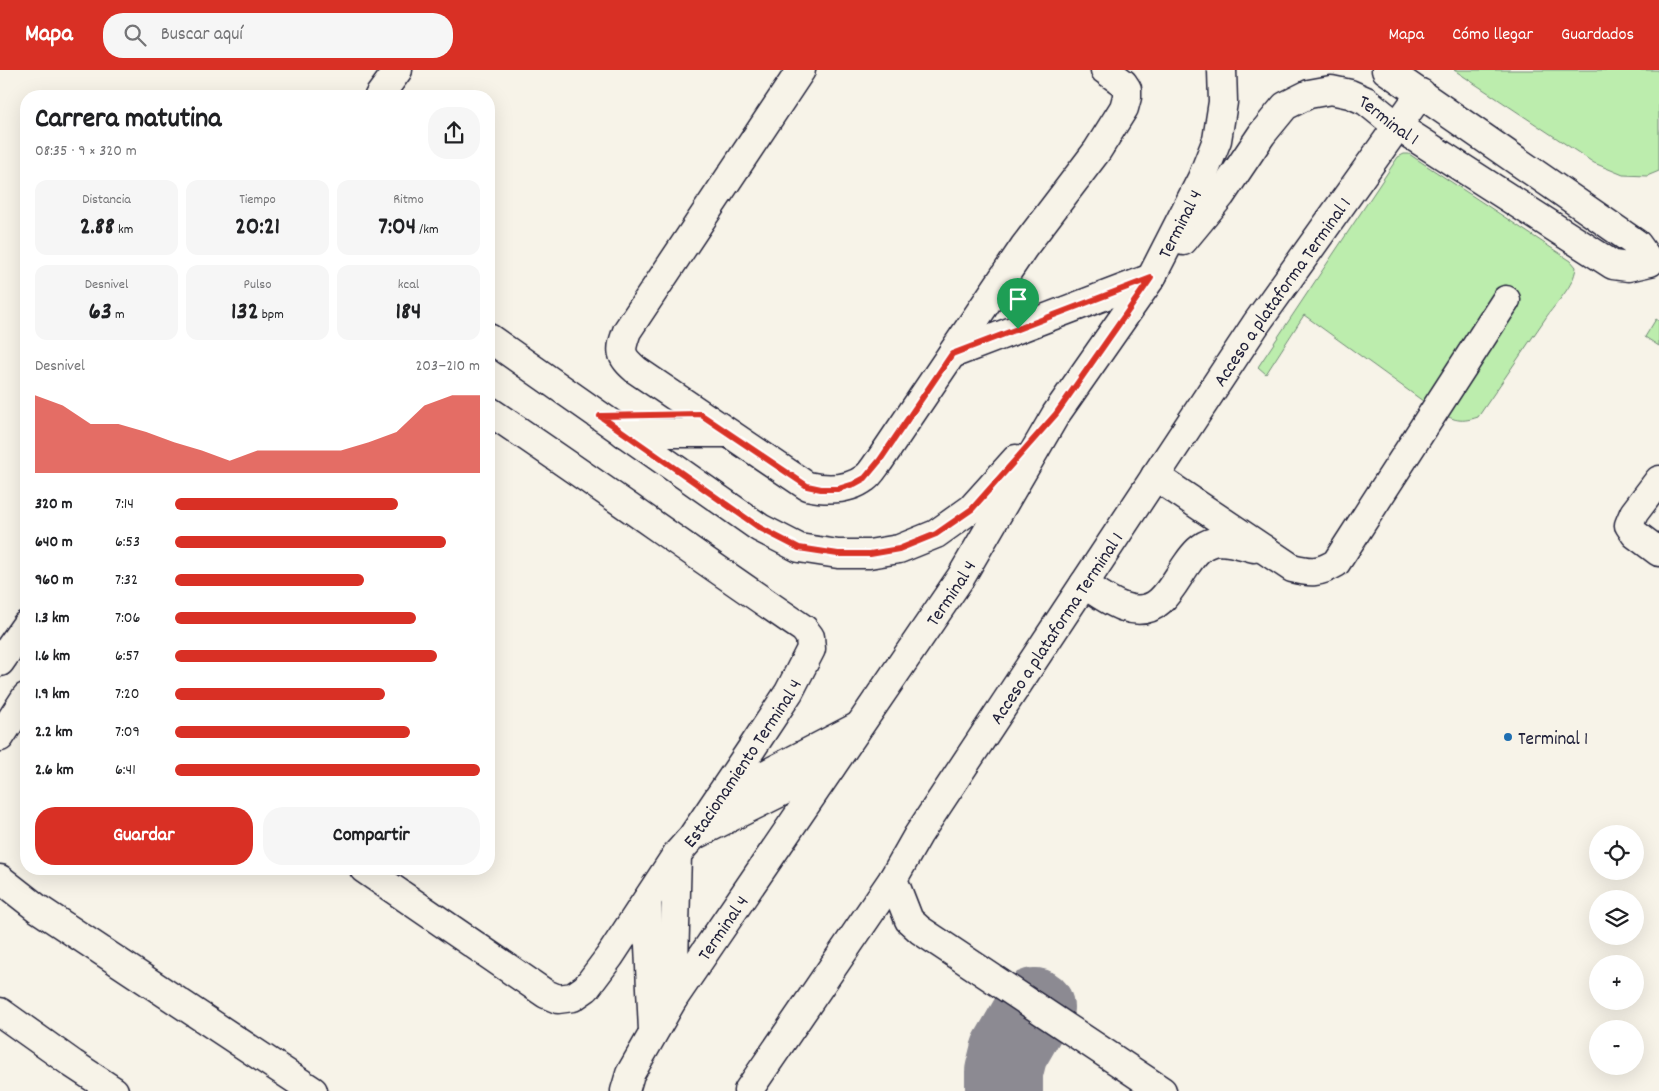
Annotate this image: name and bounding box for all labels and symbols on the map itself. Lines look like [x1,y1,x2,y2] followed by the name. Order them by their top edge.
[1354,90,1423,154] street label: Terminal 1
[1153,186,1211,264] street label: Terminal 4
[1208,193,1359,393] street label: Acceso a plataforma Terminal 1
[997,278,1039,329] pin
[985,528,1132,731] street label: Acceso a plataforma Terminal 1
[921,556,985,633] street label: Terminal 4
[678,675,810,855] street label: Estacionamiento Terminal 4
[1518,727,1588,754] place label: Terminal 1
[1502,731,1514,743] marker: Terminal 1
[693,891,757,967] street label: Terminal 4

